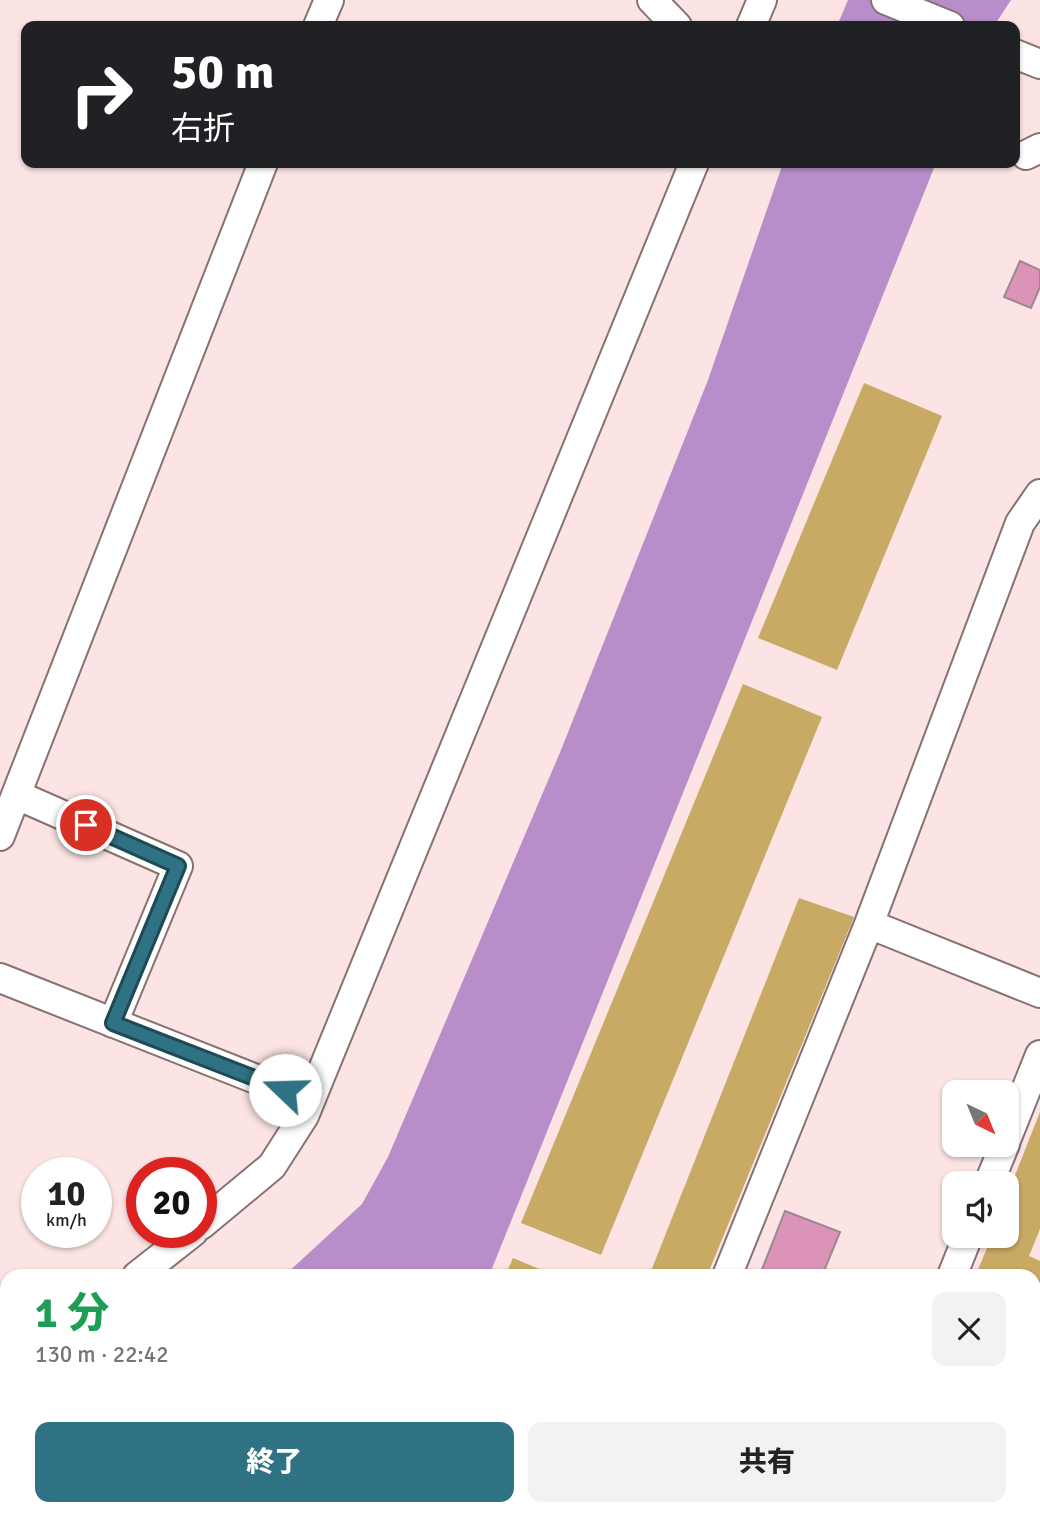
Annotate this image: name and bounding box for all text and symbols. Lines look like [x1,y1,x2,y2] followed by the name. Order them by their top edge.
[171,42,274,102] text: 50 m
[56,49,147,140] icon: right
[171,109,235,148] text: 右折
[56,795,116,855] pin
[67,806,105,844] icon: arrive
[248,1053,322,1127] position arrow
[942,1080,1018,1157] north arrow
[942,1080,1019,1248] map controls
[126,1157,217,1248] speed limit sign: 20
[942,1171,1019,1248] button: sound
[48,1172,85,1215] text: 10
[46,1209,87,1231] text: km/h
[35,1288,109,1339] text: 1 分
[932,1292,1006,1366] button: close
[35,1340,169,1369] text: 130 m · 22:42
[35,1422,514,1502] button: 終了
[528,1422,1006,1502] button: 共有

